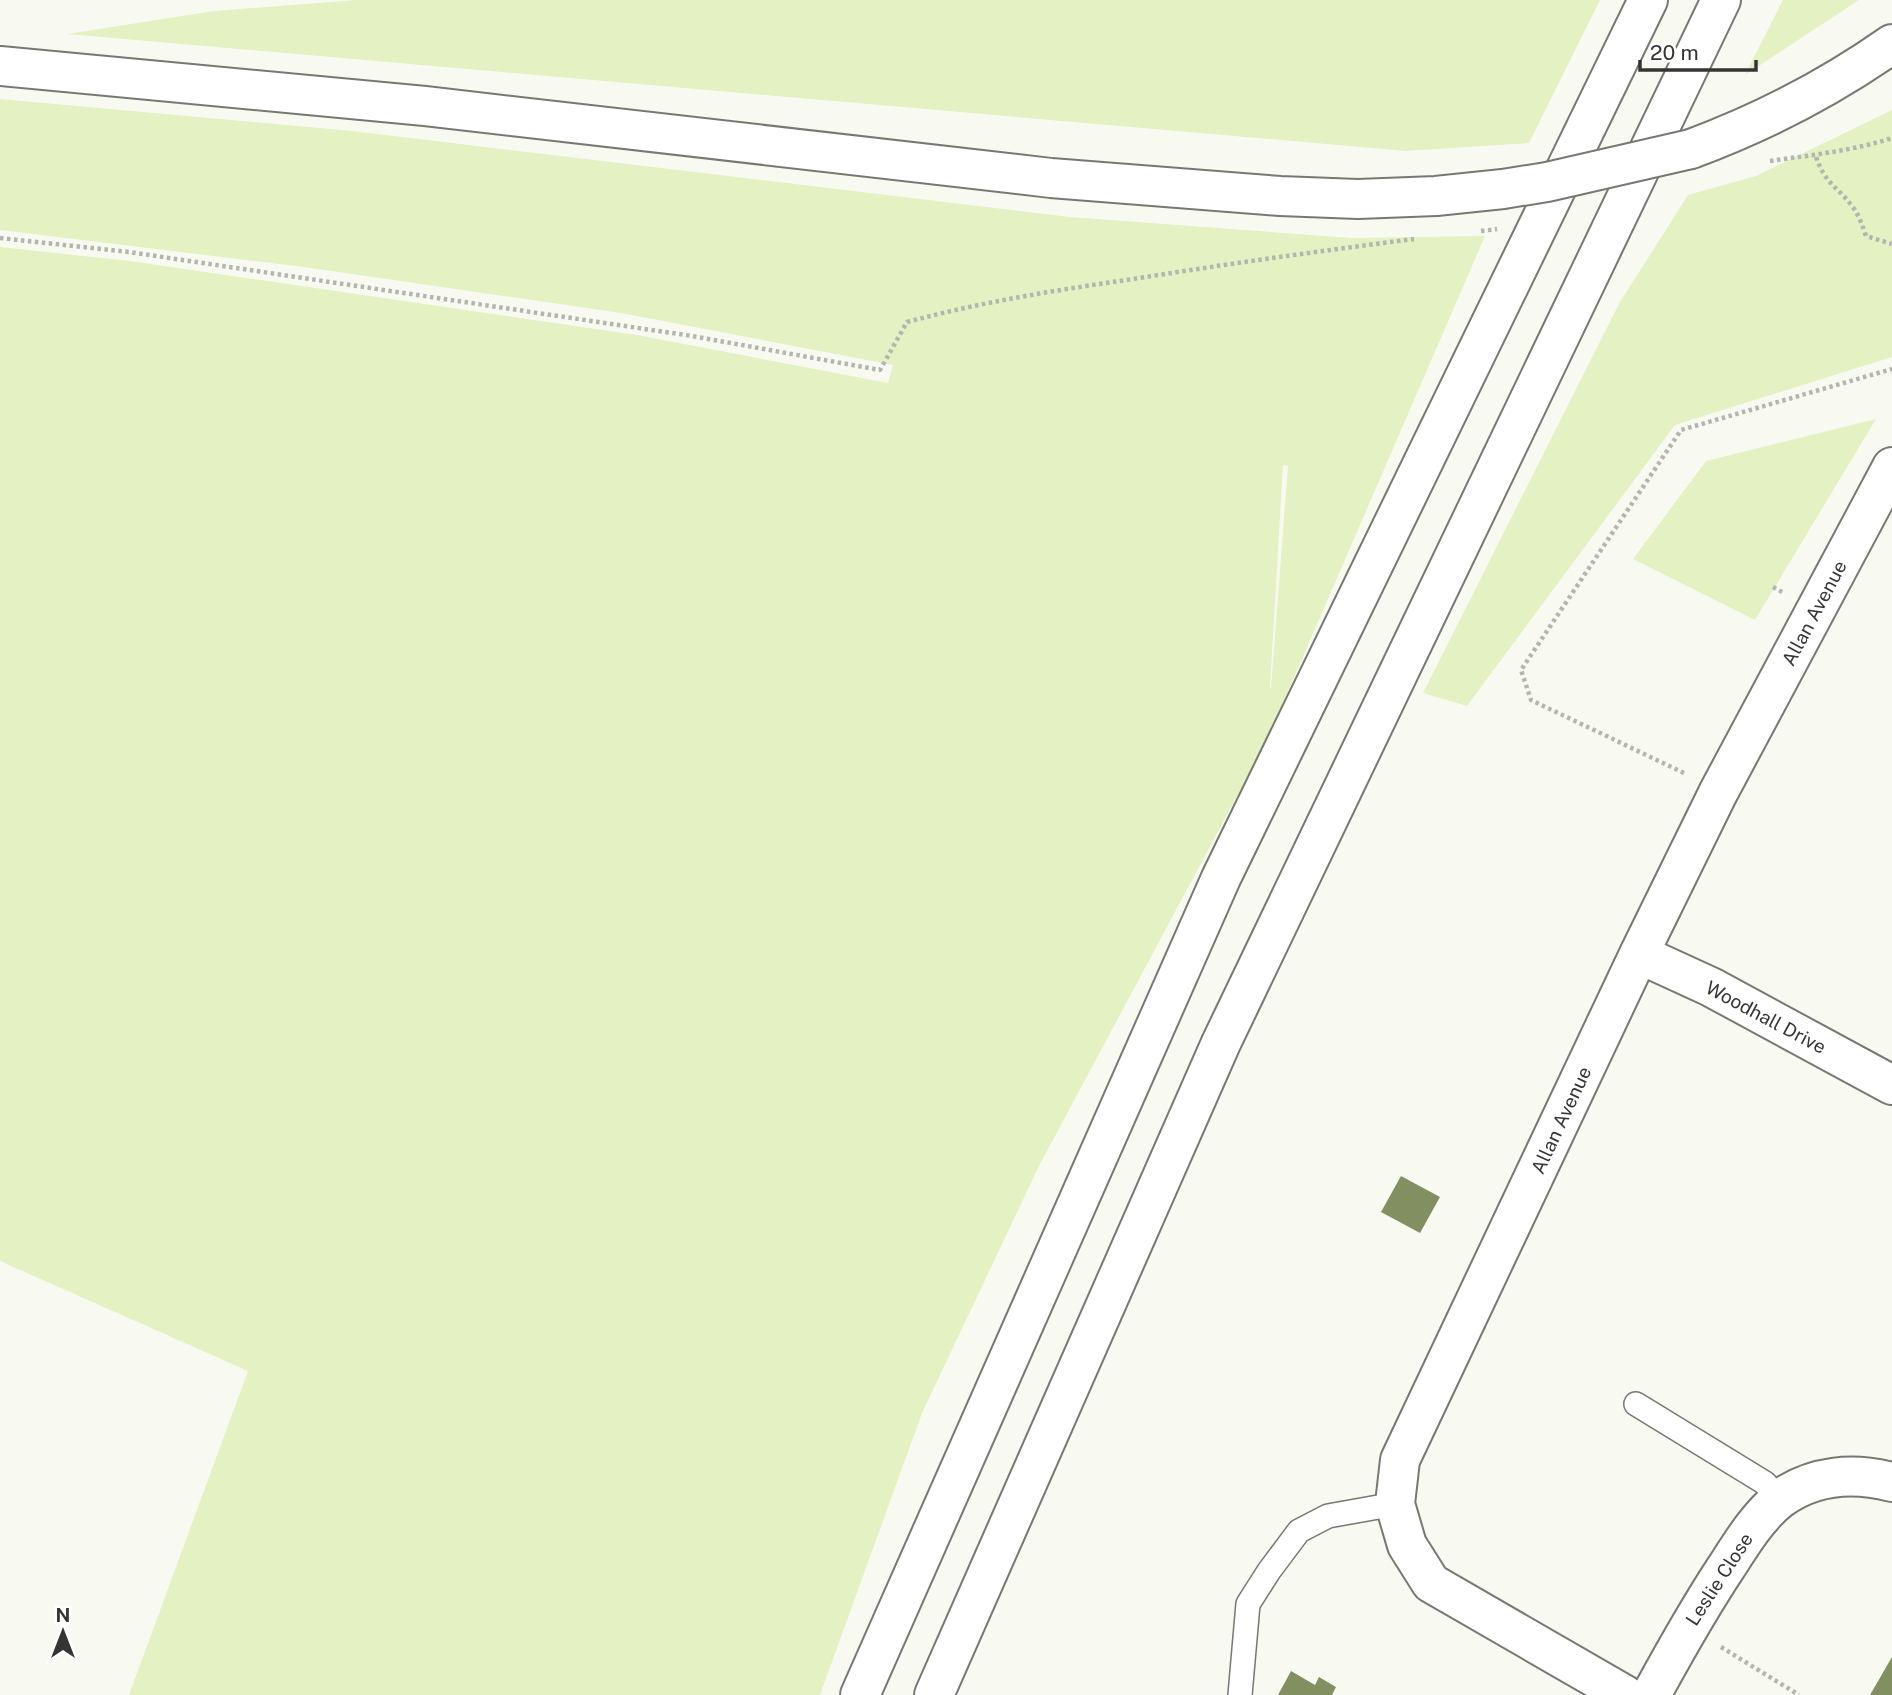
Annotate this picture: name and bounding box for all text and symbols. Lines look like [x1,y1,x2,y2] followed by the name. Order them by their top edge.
[1640,28,1756,72] scale bar
[1650,40,1699,65] text: 20 m
[1777,557,1851,669] street label: Allan Avenue
[1702,976,1830,1058] street label: Woodhall Drive
[1527,1063,1595,1177] street label: Allan Avenue
[1681,1529,1757,1629] street label: Leslie Close
[28,1597,98,1667] north arrow
[56,1604,70,1626] text: N

